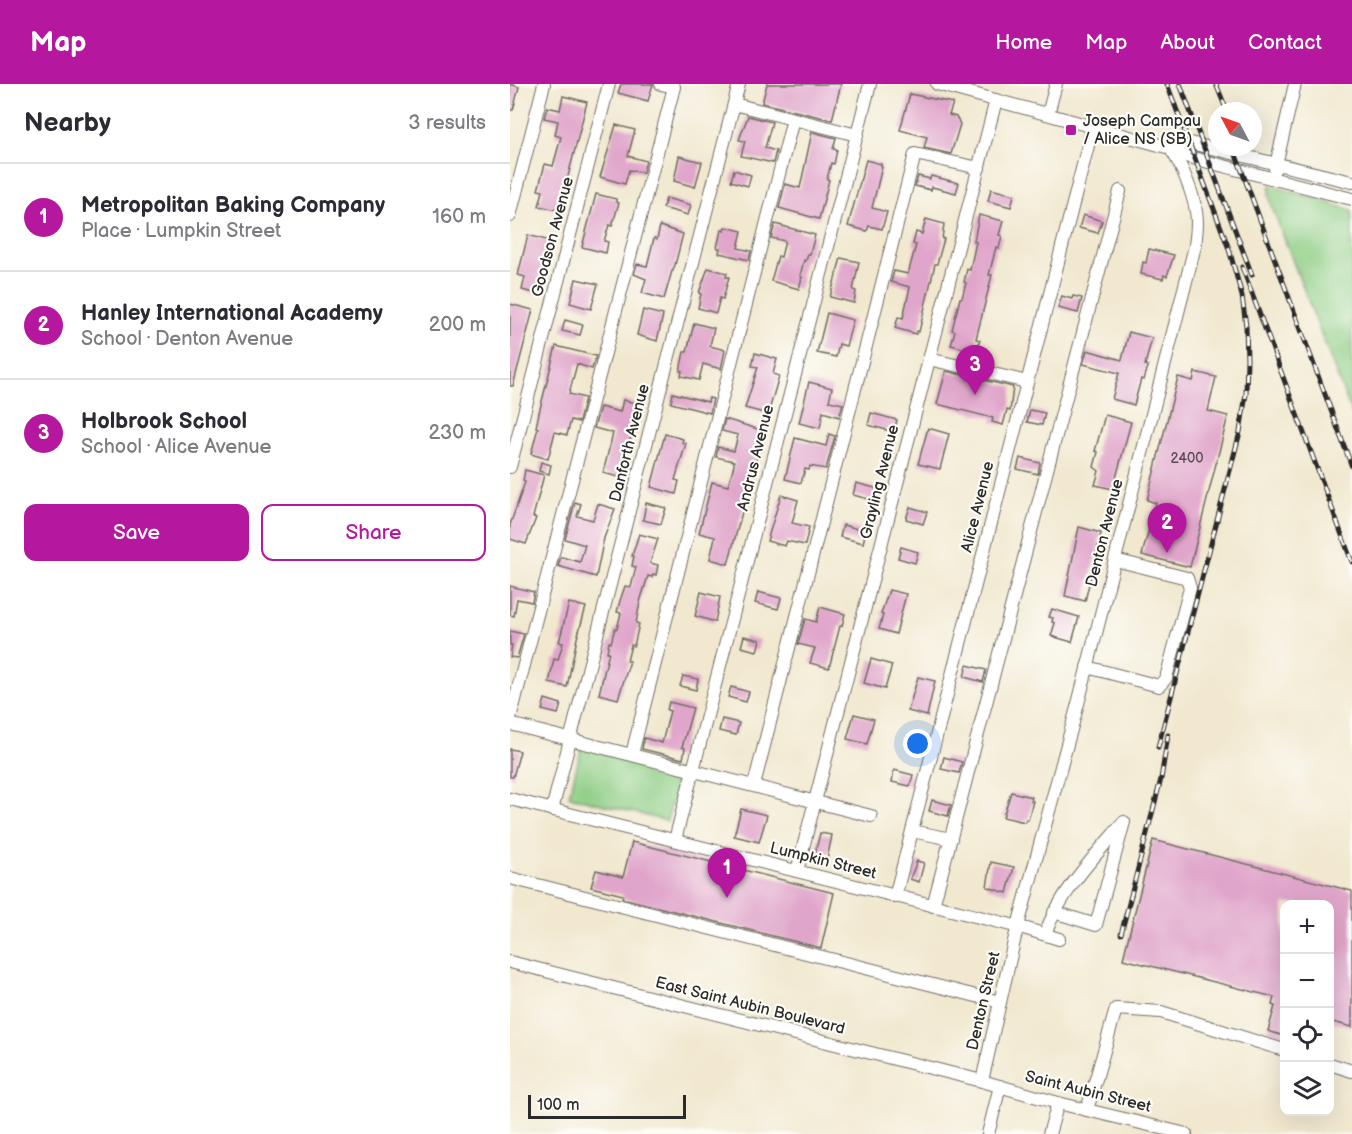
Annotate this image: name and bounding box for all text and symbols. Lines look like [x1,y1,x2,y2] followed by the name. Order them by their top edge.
[30,26,86,59] text: Map
[995,30,1052,55] text: Home
[1085,30,1127,55] text: Map
[1160,30,1215,55] text: About
[1248,30,1322,55] text: Contact
[1208,102,1262,156] north arrow
[24,108,111,139] text: Nearby
[408,111,486,135] text: 3 results
[1083,112,1201,149] place label: Joseph Campau / Alice NS (SB)
[1064,123,1078,137] marker: Joseph Campau / Alice NS (SB)
[528,174,578,299] street label: Goodson Avenue
[81,192,385,219] text: Metropolitan Baking Company
[39,205,48,229] text: 1
[432,205,486,229] text: 160 m
[81,219,281,243] text: Place · Lumpkin Street
[81,300,383,327] text: Hanley International Academy
[38,313,49,337] text: 2
[429,313,486,337] text: 200 m
[81,327,293,351] text: School · Denton Avenue
[956,346,994,395] pin: 3
[606,382,654,504] street label: Danforth Avenue
[734,403,778,513] street label: Andrus Avenue
[81,408,247,435] text: Holbrook School
[38,421,49,445] text: 3
[429,421,486,445] text: 230 m
[857,422,904,541] street label: Grayling Avenue
[81,435,271,459] text: School · Alice Avenue
[1170,450,1204,467] house number: 2400
[958,459,999,554] street label: Alice Avenue
[1082,477,1128,589] street label: Denton Avenue
[24,504,249,561] button: Save
[261,504,486,561] button: Share
[1148,504,1186,553] pin: 2
[903,729,932,758] your location
[768,839,878,883] street label: Lumpkin Street
[708,848,746,898] pin: 1
[1280,900,1334,1116] map controls
[1280,900,1334,954] button: +
[963,950,1005,1052] street label: Denton Street
[1280,954,1334,1008] button: −
[653,973,847,1039] street label: East Saint Aubin Boulevard
[1280,1008,1334,1062] button: locate
[1280,1062,1334,1116] button: layers
[1023,1067,1153,1117] street label: Saint Aubin Street
[528,1092,686,1120] scale bar
[537,1096,580,1115] text: 100 m

